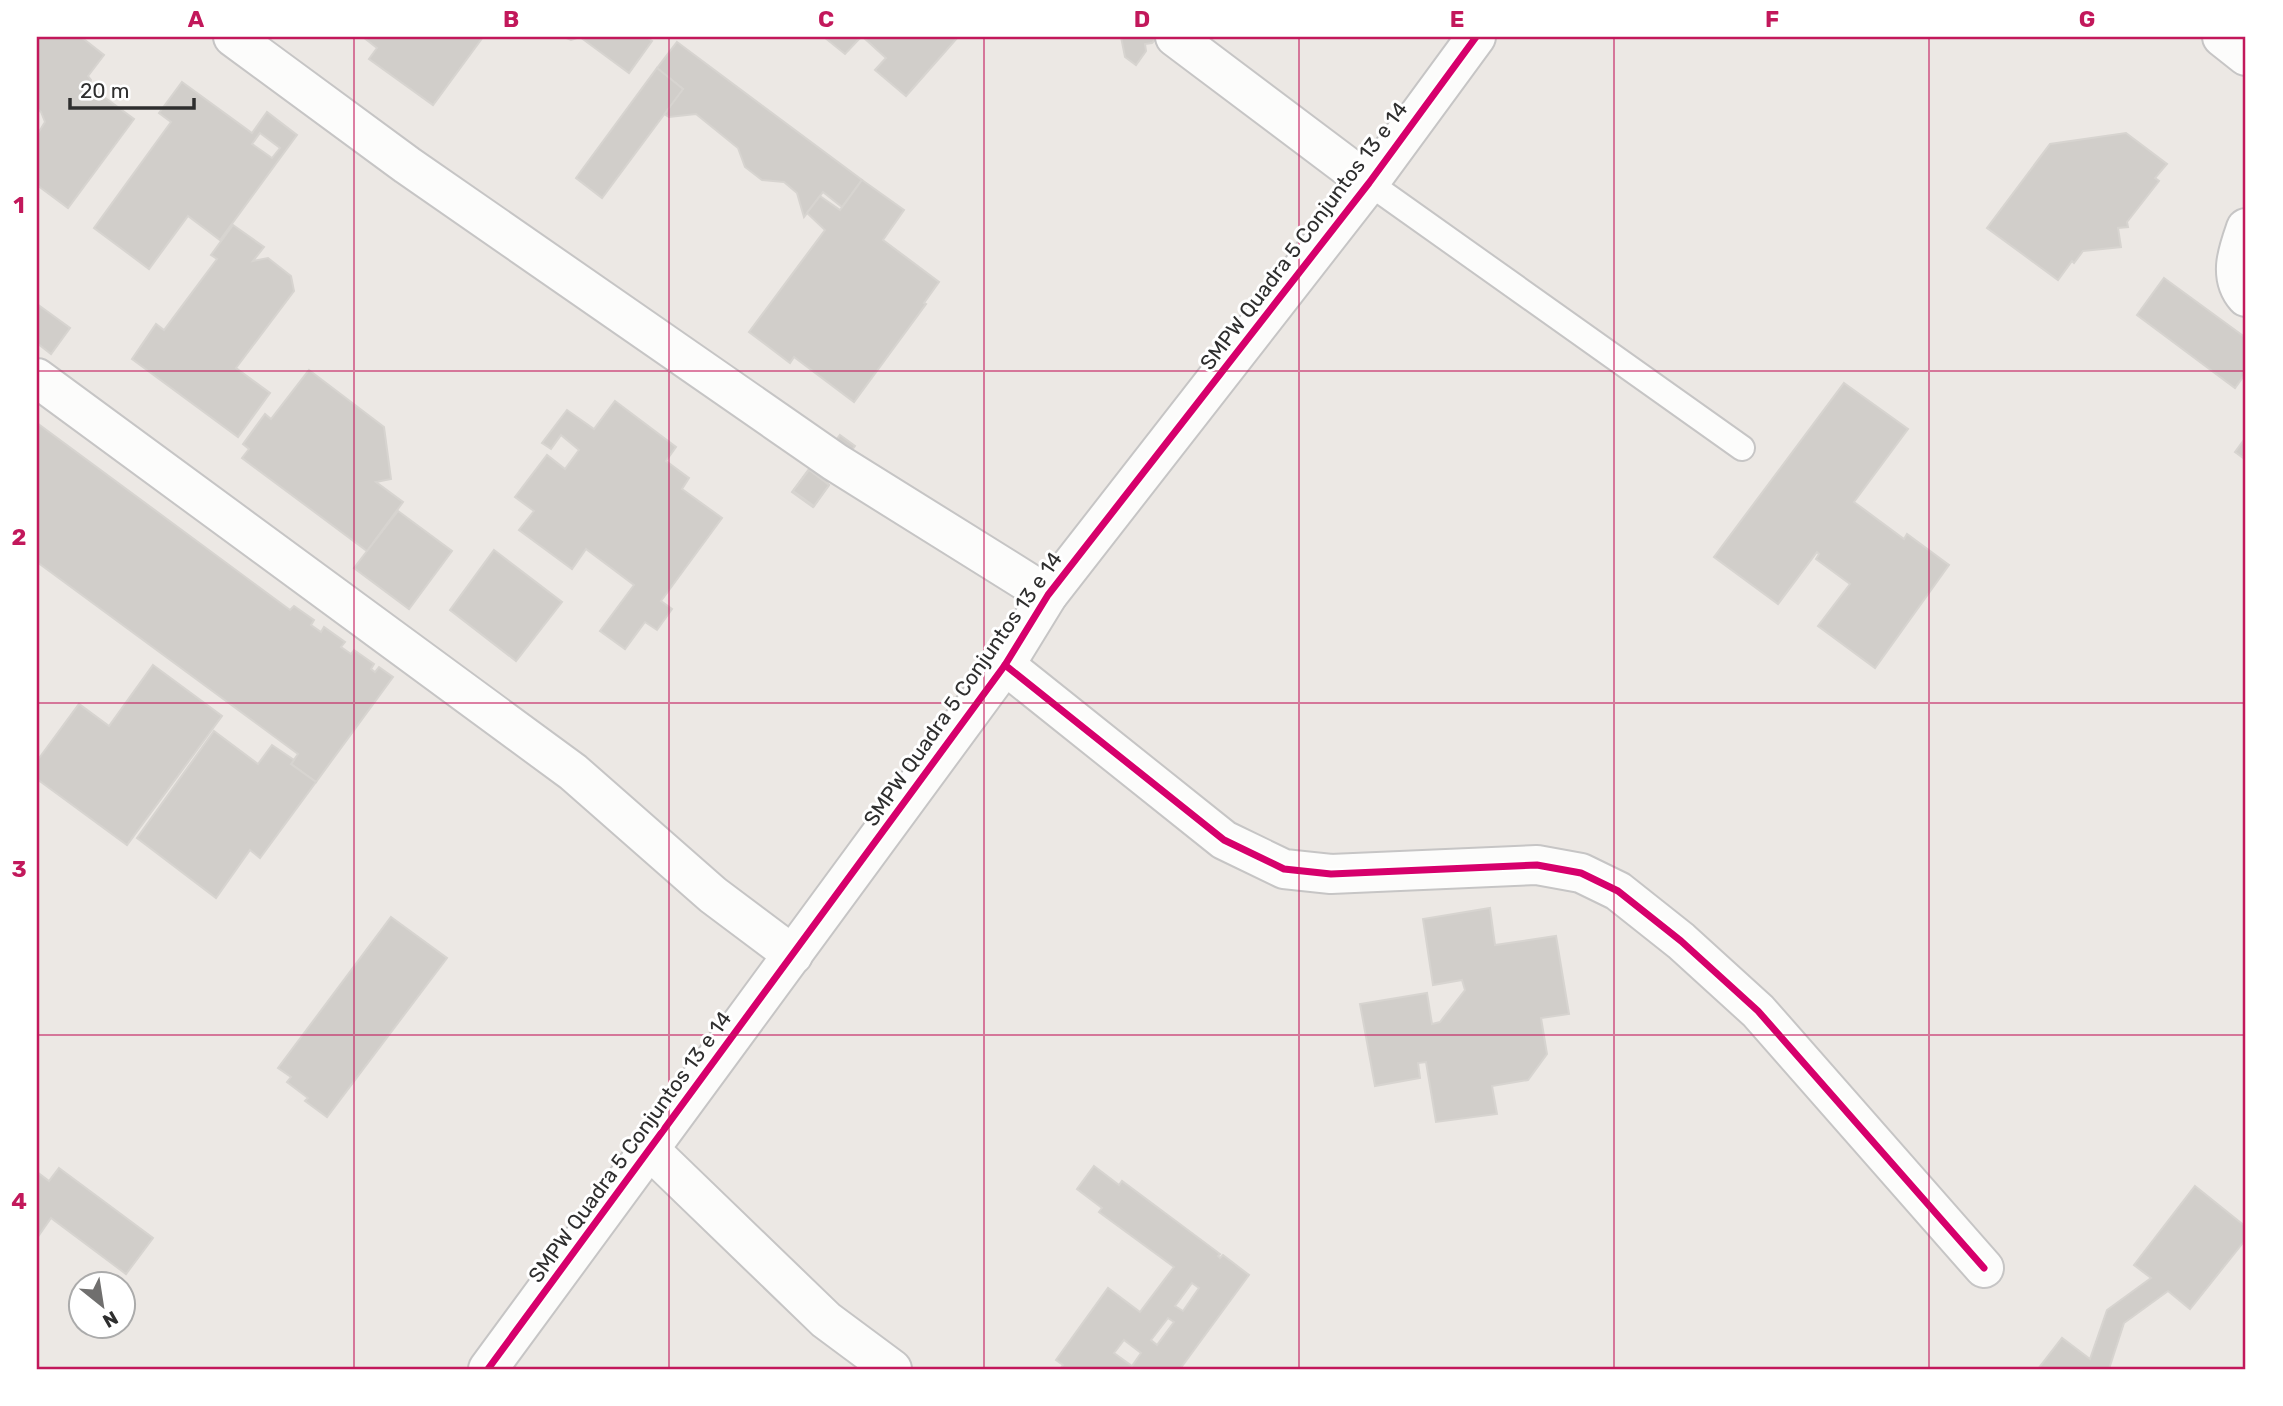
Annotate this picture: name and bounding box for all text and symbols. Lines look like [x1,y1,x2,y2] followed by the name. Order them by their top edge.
[188,5,205,33] text: A
[503,5,519,33] text: B
[818,5,834,33] text: C
[1134,5,1150,33] text: D
[1450,5,1464,33] text: E
[1765,5,1779,33] text: F
[2079,5,2095,33] text: G
[70,66,194,110] scale bar
[80,78,129,103] text: 20 m
[1195,97,1413,375] street label: SMPW Quadra 5 Conjuntos 13 e 14
[13,191,25,219] text: 1
[12,523,26,551] text: 2
[858,547,1067,831] street label: SMPW Quadra 5 Conjuntos 13 e 14
[11,855,27,883] text: 3
[523,1006,736,1287] street label: SMPW Quadra 5 Conjuntos 13 e 14
[11,1187,27,1215] text: 4
[66,1270,136,1340] north arrow
[99,1306,122,1333] text: N

